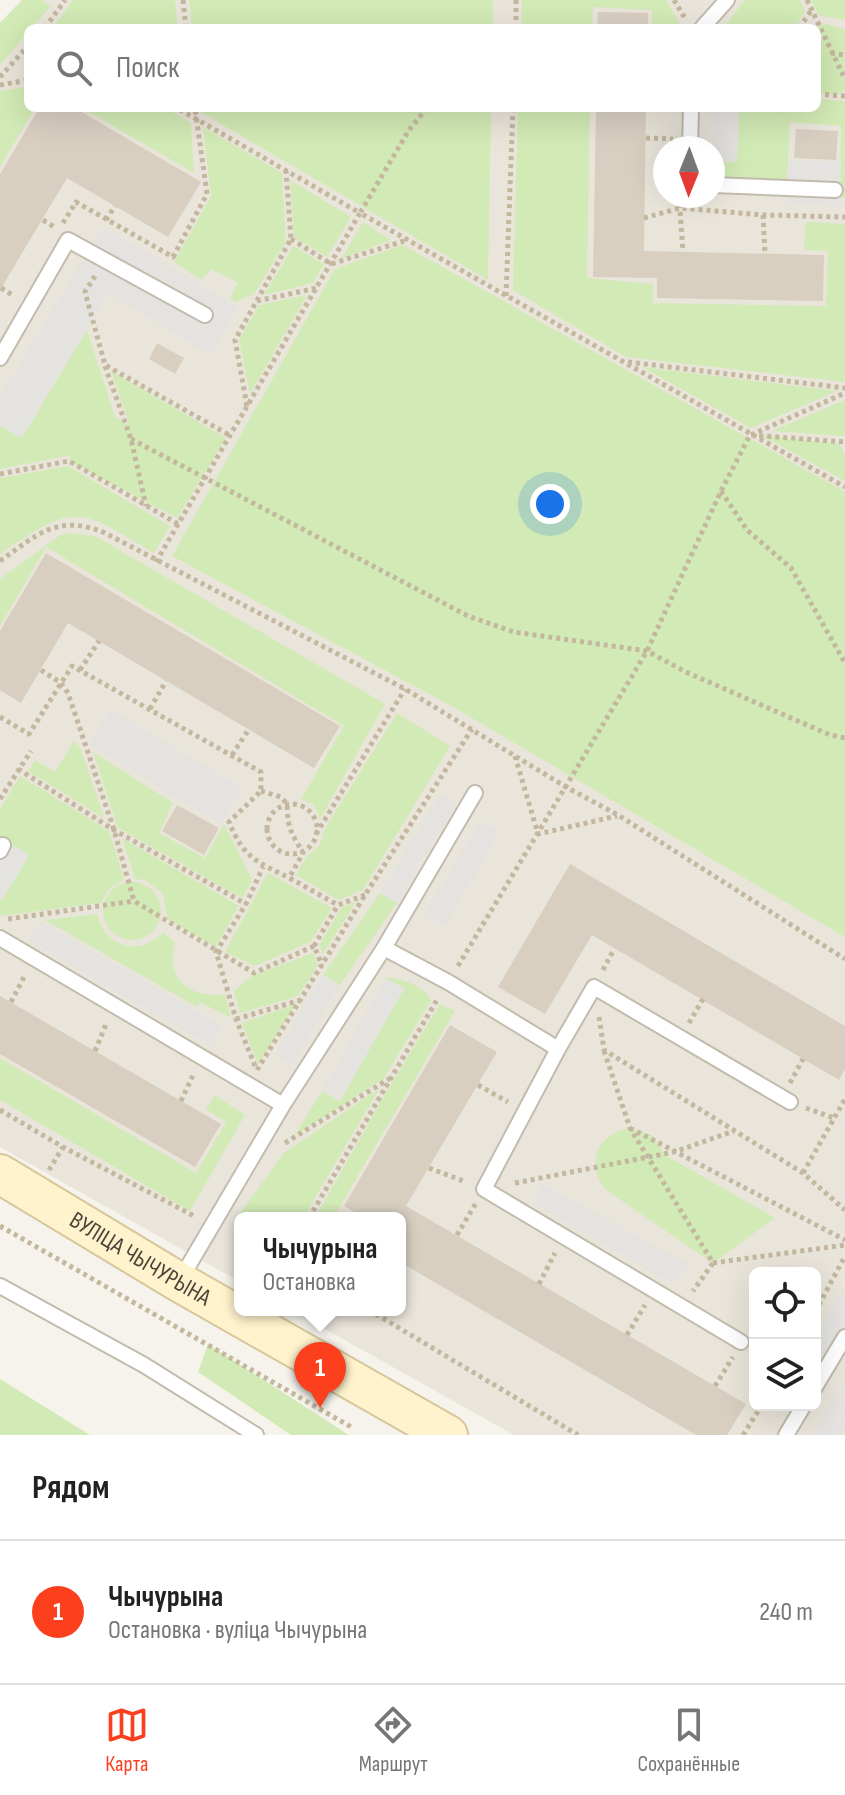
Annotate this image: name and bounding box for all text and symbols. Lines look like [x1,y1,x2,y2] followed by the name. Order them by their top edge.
[24,24,821,112] search box
[52,46,96,90] icon: search
[116,50,179,86] text: Поиск
[653,136,725,208] north arrow
[530,484,570,524] your location
[65,1205,217,1312] street label: ВУЛІЦА ЧЫЧУРЫНА
[234,1212,406,1316] popup
[262,1231,378,1267] text: Чычурына
[262,1267,356,1298] text: Остановка
[749,1267,821,1411] map controls
[749,1267,821,1339] button: locate
[749,1339,821,1411] button: layers
[294,1342,346,1408] pin: 1
[32,1467,110,1508] text: Рядом
[108,1579,223,1615] text: Чычурына
[53,1597,63,1628] text: 1
[759,1597,813,1628] text: 240 m
[108,1615,367,1646] text: Остановка · вуліца Чычурына
[105,1703,149,1778] tab: Карта
[359,1703,428,1778] tab: Маршрут
[637,1703,740,1778] tab: Сохранённые

